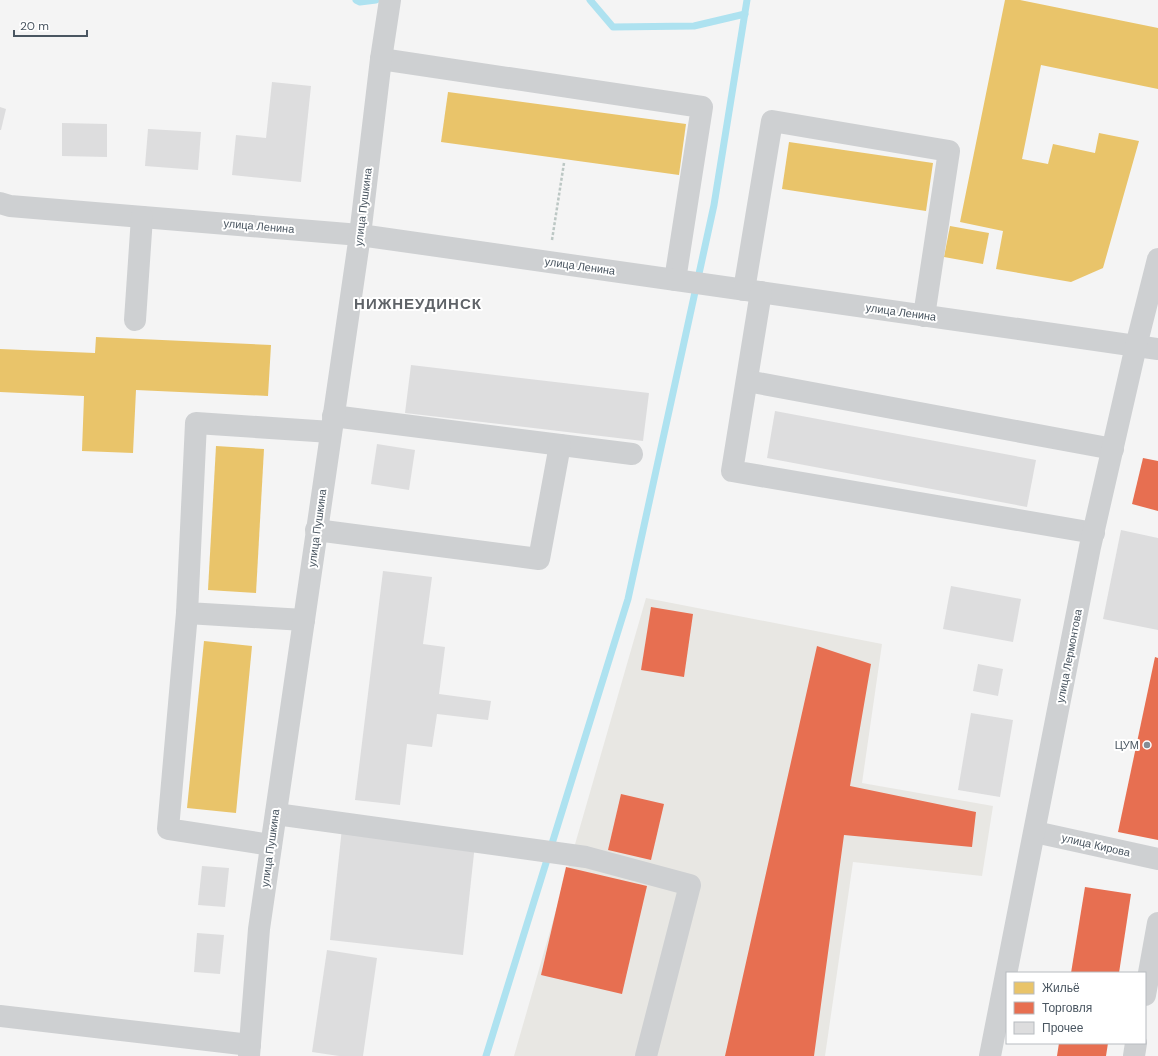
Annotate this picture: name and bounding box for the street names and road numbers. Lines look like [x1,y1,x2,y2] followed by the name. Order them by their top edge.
[351,166,375,247] street label: улица Пушкина
[223,216,296,236] street label: улица Ленина
[544,254,617,278] street label: улица Ленина
[865,300,938,324] street label: улица Ленина
[305,487,330,568] street label: улица Пушкина
[1053,607,1085,704] street label: улица Лермонтова
[258,807,283,888] street label: улица Пушкина
[1060,830,1132,860] street label: улица Кирова

